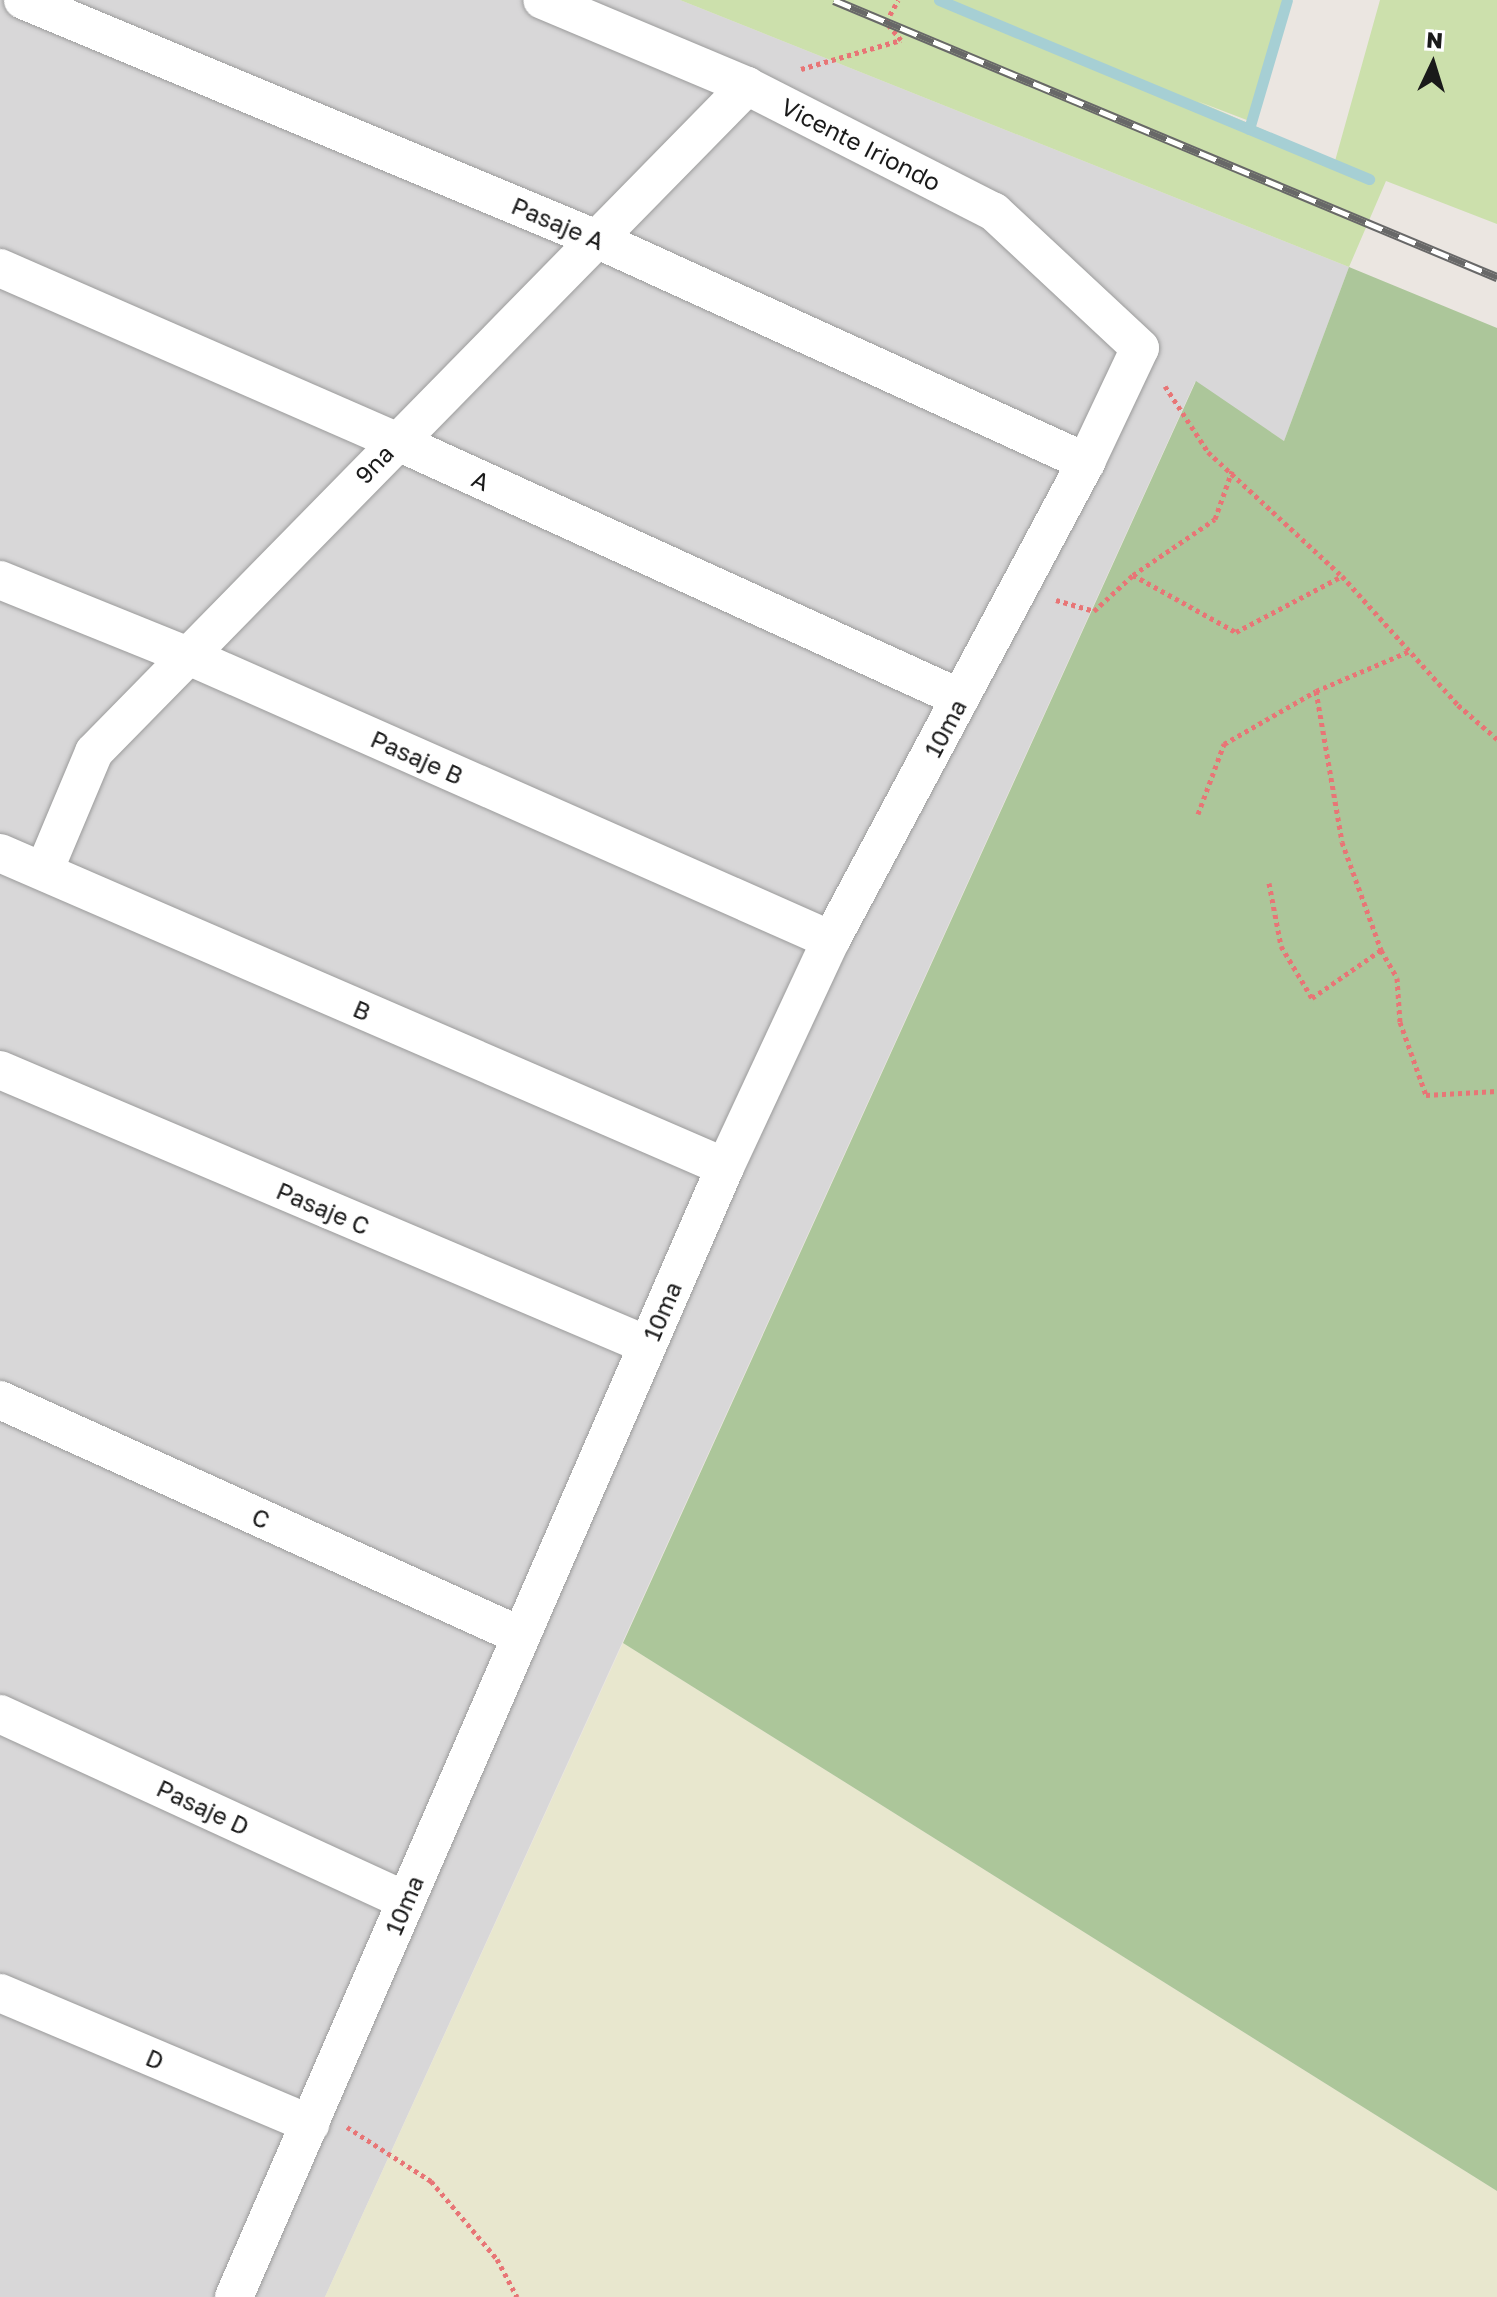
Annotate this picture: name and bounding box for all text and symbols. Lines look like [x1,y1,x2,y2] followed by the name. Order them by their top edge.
[1393,24,1473,104] north arrow
[1425,26,1444,54] text: N
[776,91,946,197] street label: Vicente Iriondo
[507,191,609,255] street label: Pasaje A
[349,439,399,489] street label: 9na
[468,464,494,496] street label: A
[918,694,972,762] street label: 10ma
[366,724,468,790] street label: Pasaje B
[349,994,375,1026] street label: B
[272,1176,374,1240] street label: Pasaje C
[637,1277,687,1345] street label: 10ma
[248,1502,274,1534] street label: C
[152,1773,254,1841] street label: Pasaje D
[379,1871,429,1939] street label: 10ma
[142,2042,168,2076] street label: D

